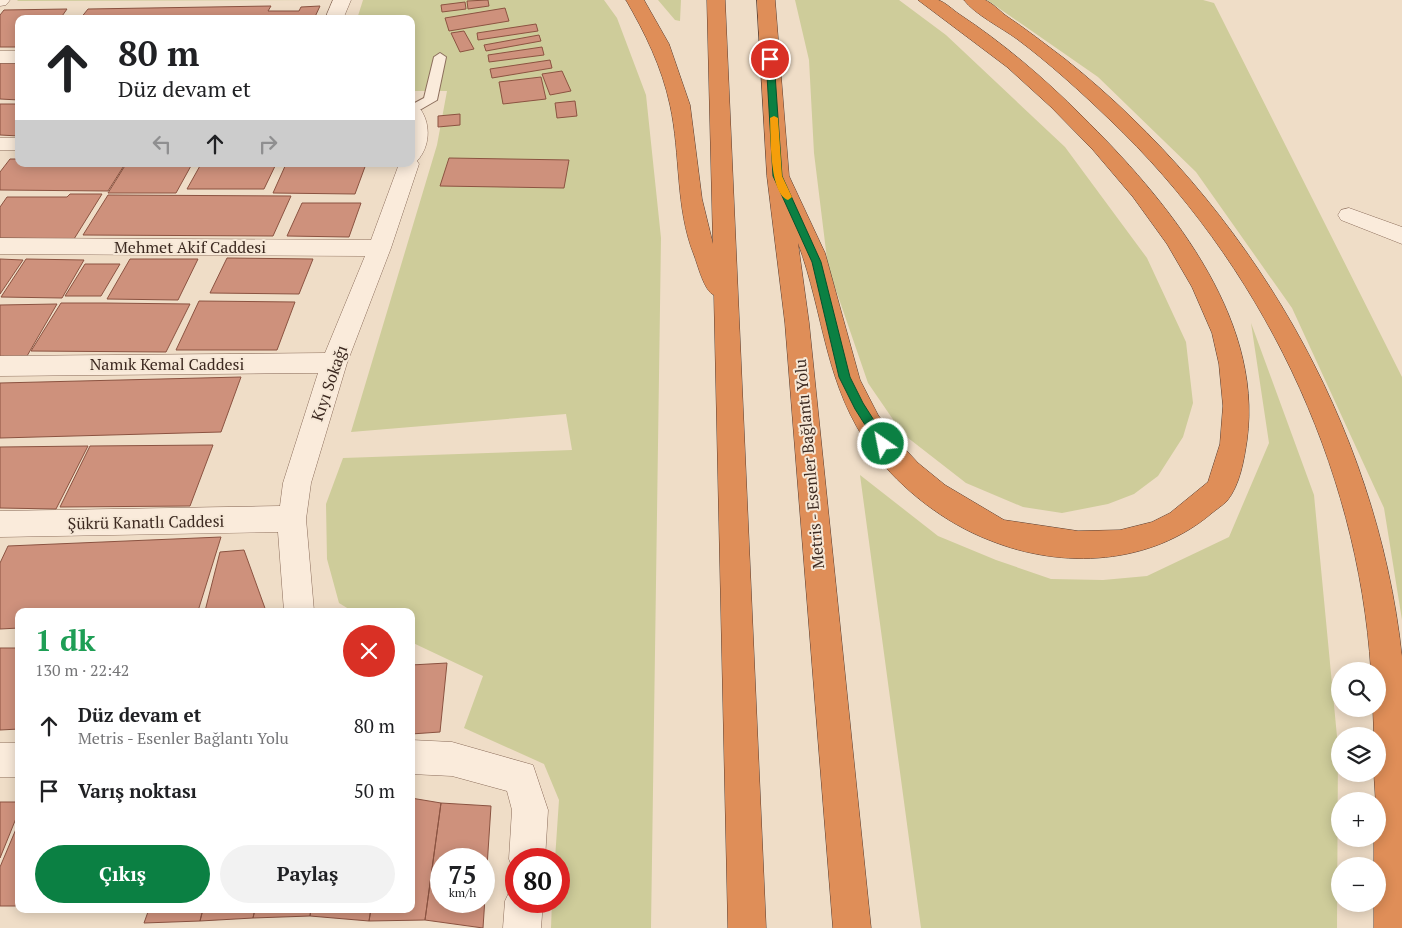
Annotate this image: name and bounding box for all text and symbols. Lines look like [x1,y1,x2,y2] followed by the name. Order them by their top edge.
[118,30,199,76] text: 80 m
[35,35,100,100] icon: ahead
[749,38,791,80] pin
[756,45,784,73] icon: arrive
[118,74,251,103] text: Düz devam et
[148,130,176,158] icon: left
[201,130,229,158] icon: ahead
[254,130,282,158] icon: right
[114,236,266,258] street label: Mehmet Akif Caddesi
[306,342,352,424] street label: Kıyı Sokağı
[90,353,245,375] street label: Namık Kemal Caddesi
[789,358,829,570] street label: Metris - Esenler Bağlantı Yolu
[856,417,908,469] position arrow
[68,510,225,534] street label: Şükrü Kanatlı Caddesi
[35,620,96,660] text: 1 dk
[343,625,395,677] button: close
[35,659,129,681] text: 130 m · 22:42
[1331,662,1386,912] map controls
[1331,662,1386,717] button: search
[78,702,201,727] text: Düz devam et
[35,712,63,740] icon: ahead
[354,713,395,738] text: 80 m
[78,727,289,749] text: Metris - Esenler Bağlantı Yolu
[1331,727,1386,782] button: layers
[35,777,63,805] icon: arrive
[78,778,197,803] text: Varış noktası
[354,778,395,803] text: 50 m
[1331,792,1386,847] button: +
[35,845,210,903] button: Çıkış
[220,845,395,903] button: Paylaş
[505,848,570,913] speed limit sign: 80
[1331,857,1386,912] button: −
[448,858,477,891] text: 75
[449,885,476,900] text: km/h

